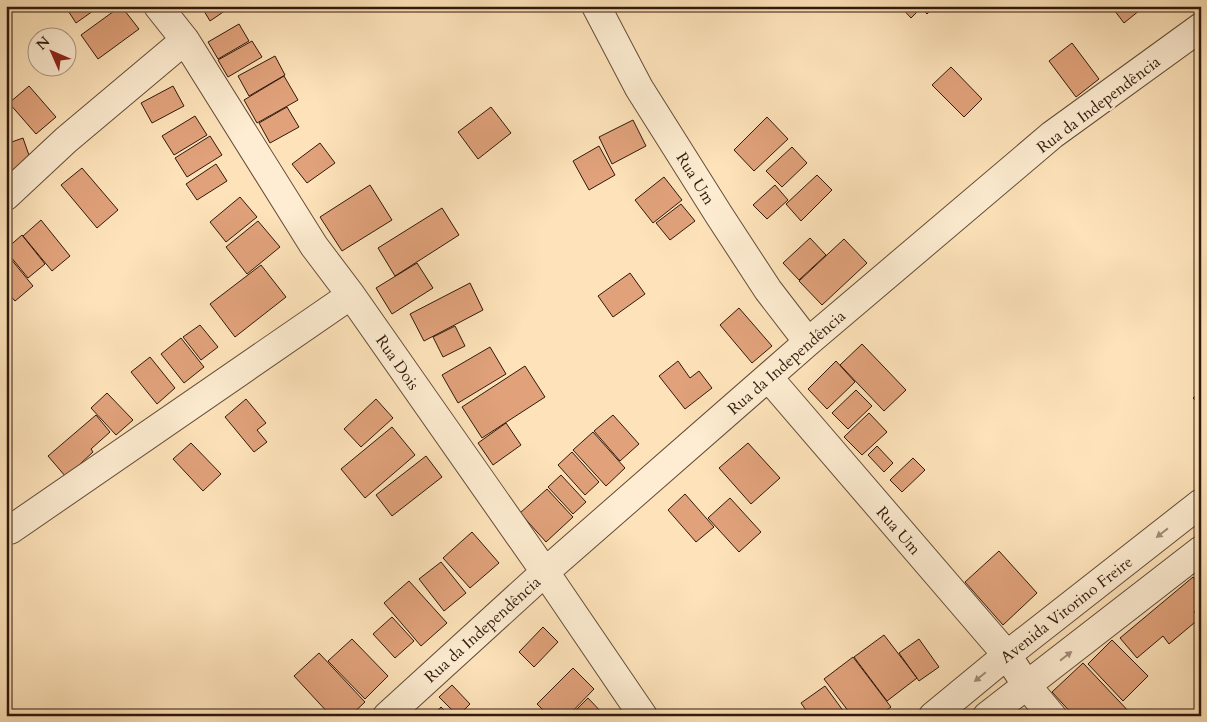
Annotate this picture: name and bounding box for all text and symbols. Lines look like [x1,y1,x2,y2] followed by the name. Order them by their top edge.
[28,28,78,78] north arrow
[32,32,54,54] text: N
[1032,51,1165,159] street label: Rua da Independência
[671,148,720,209] street label: Rua Um
[723,305,850,420] street label: Rua da Independência
[370,331,424,395] street label: Rua Dois
[871,502,926,560] street label: Rua Um
[1156,527,1169,538] one-way arrow
[996,551,1137,668] street label: Avenida Vitorino Freire
[420,571,546,688] street label: Rua da Independência
[1059,650,1072,661] one-way arrow
[974,672,987,683] one-way arrow

